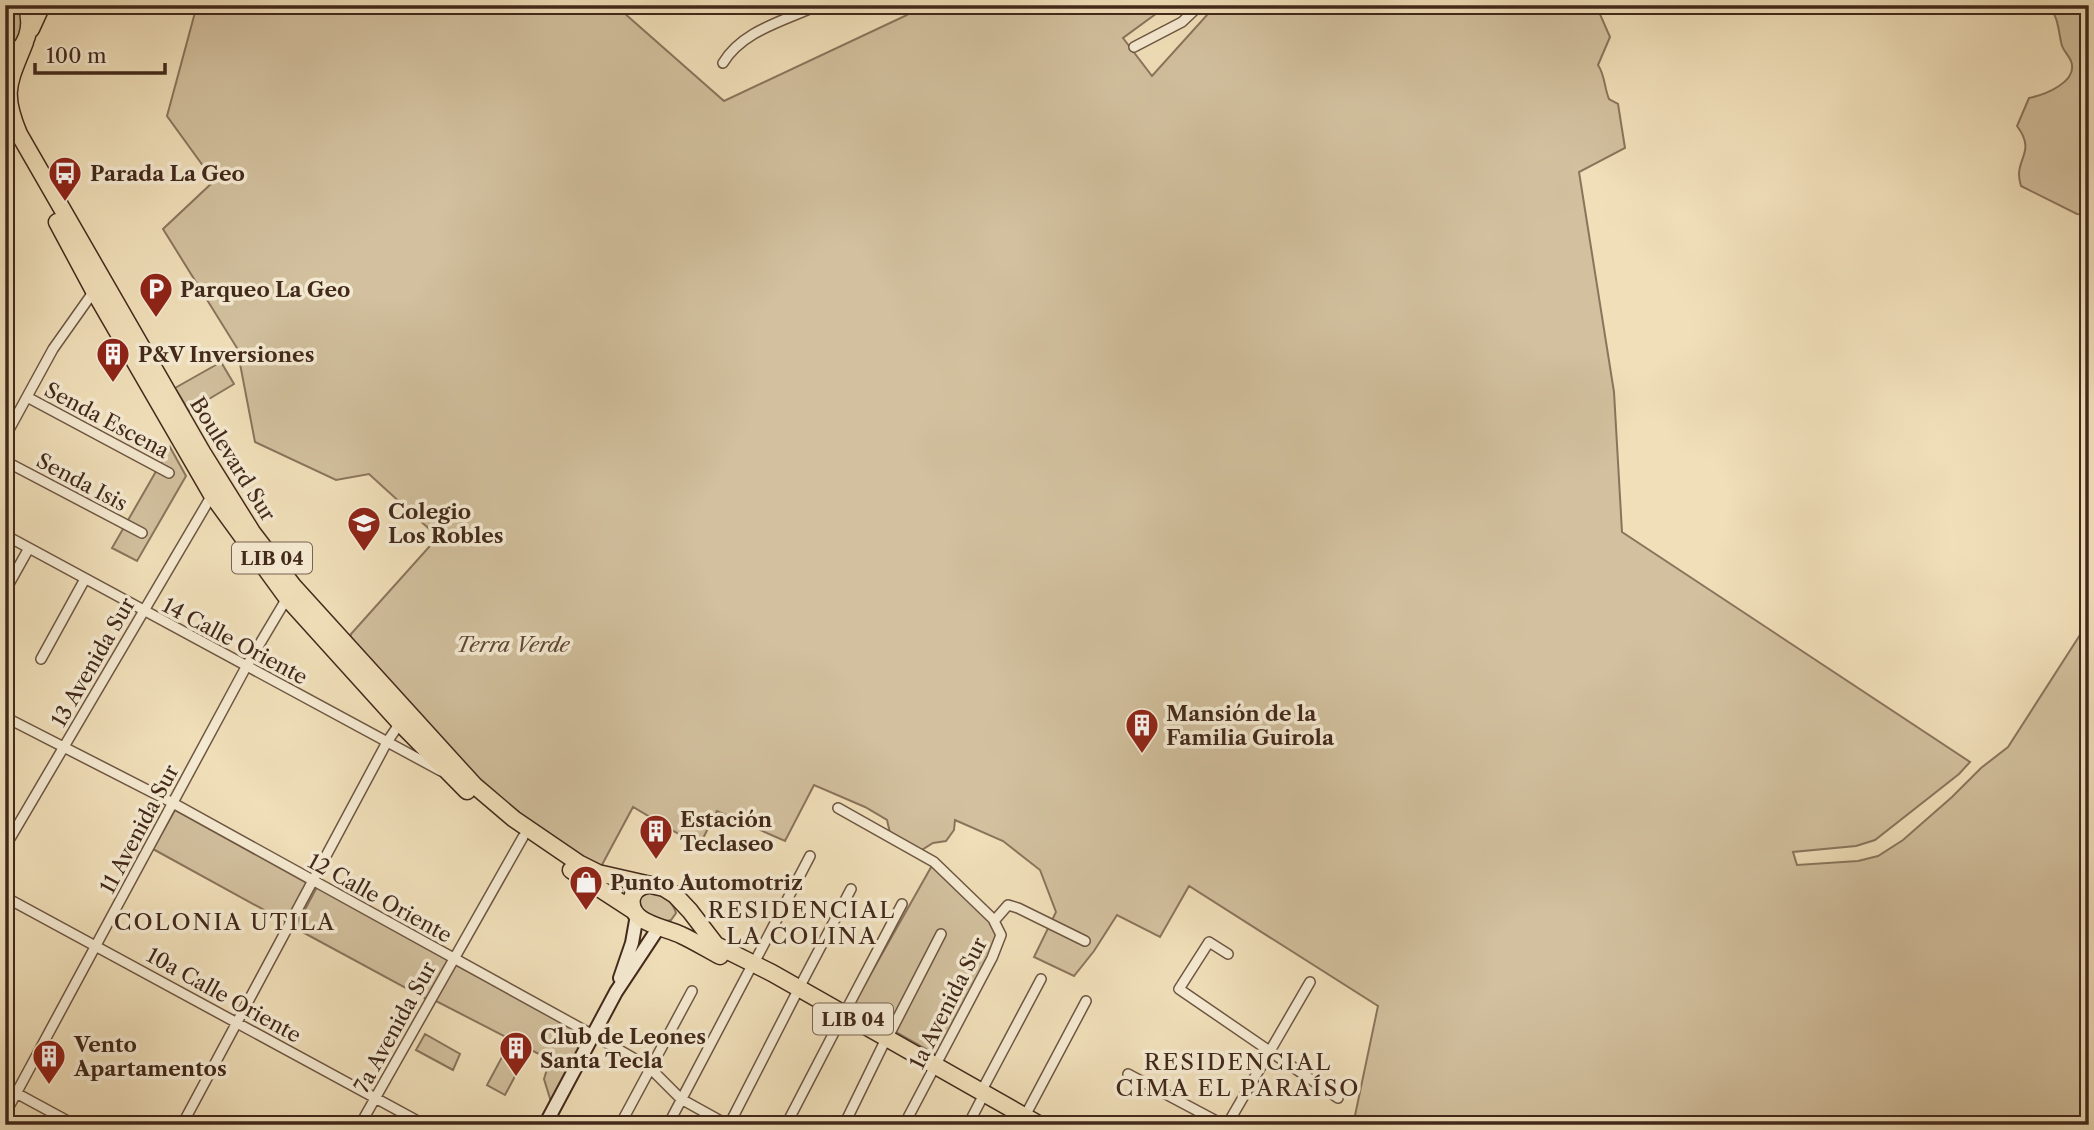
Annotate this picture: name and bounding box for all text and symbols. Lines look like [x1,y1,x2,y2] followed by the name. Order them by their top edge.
[35,32,164,76] scale bar
[46,43,107,68] text: 100 m
[46,154,84,203] bus stop icon: Parada La Geo
[90,161,245,186] place label: Parada La Geo
[137,270,175,319] parking icon: Parqueo La Geo
[180,277,350,302] place label: Parqueo La Geo
[94,335,132,384] building icon: P&V Inversiones
[138,342,314,367] place label: P&V Inversiones
[40,377,174,464] street label: Senda Escena
[185,392,281,526] street label: Boulevard Sur
[32,448,132,516] street label: Senda Isis
[388,499,504,548] place label: Colegio Los Robles
[345,504,383,553] school or university icon: Colegio Los Robles
[232,542,312,573] road number: LIB 04
[158,592,312,690] street label: 14 Calle Oriente
[46,593,140,731] street label: 13 Avenida Sur
[456,632,571,657] park label: Terra Verde
[1166,701,1335,750] place label: Mansión de la Familia Guirola
[1123,706,1161,755] building icon: Mansión de la Familia Guirola
[95,760,184,898] street label: 11 Avenida Sur
[680,807,774,856] place label: Estación Teclaseo
[637,812,675,861] building icon: Estación Teclaseo
[304,848,456,948] street label: 12 Calle Oriente
[567,863,605,912] shop icon: Punto Automotriz
[610,870,803,895] place label: Punto Automotriz
[708,896,896,950] district label: RESIDENCIAL LA COLINA
[114,908,336,936] district label: COLONIA UTILA
[904,933,992,1073] street label: 1a Avenida Sur
[143,942,305,1048] street label: 10a Calle Oriente
[349,957,441,1097] street label: 7a Avenida Sur
[813,1004,893,1035] road number: LIB 04
[540,1024,706,1073] place label: Club de Leones Santa Tecla
[497,1029,535,1078] building icon: Club de Leones Santa Tecla
[73,1032,227,1081] place label: Vento Apartamentos
[30,1037,68,1086] building icon: Vento Apartamentos
[1116,1048,1360,1102] district label: RESIDENCIAL CIMA EL PARAÍSO

